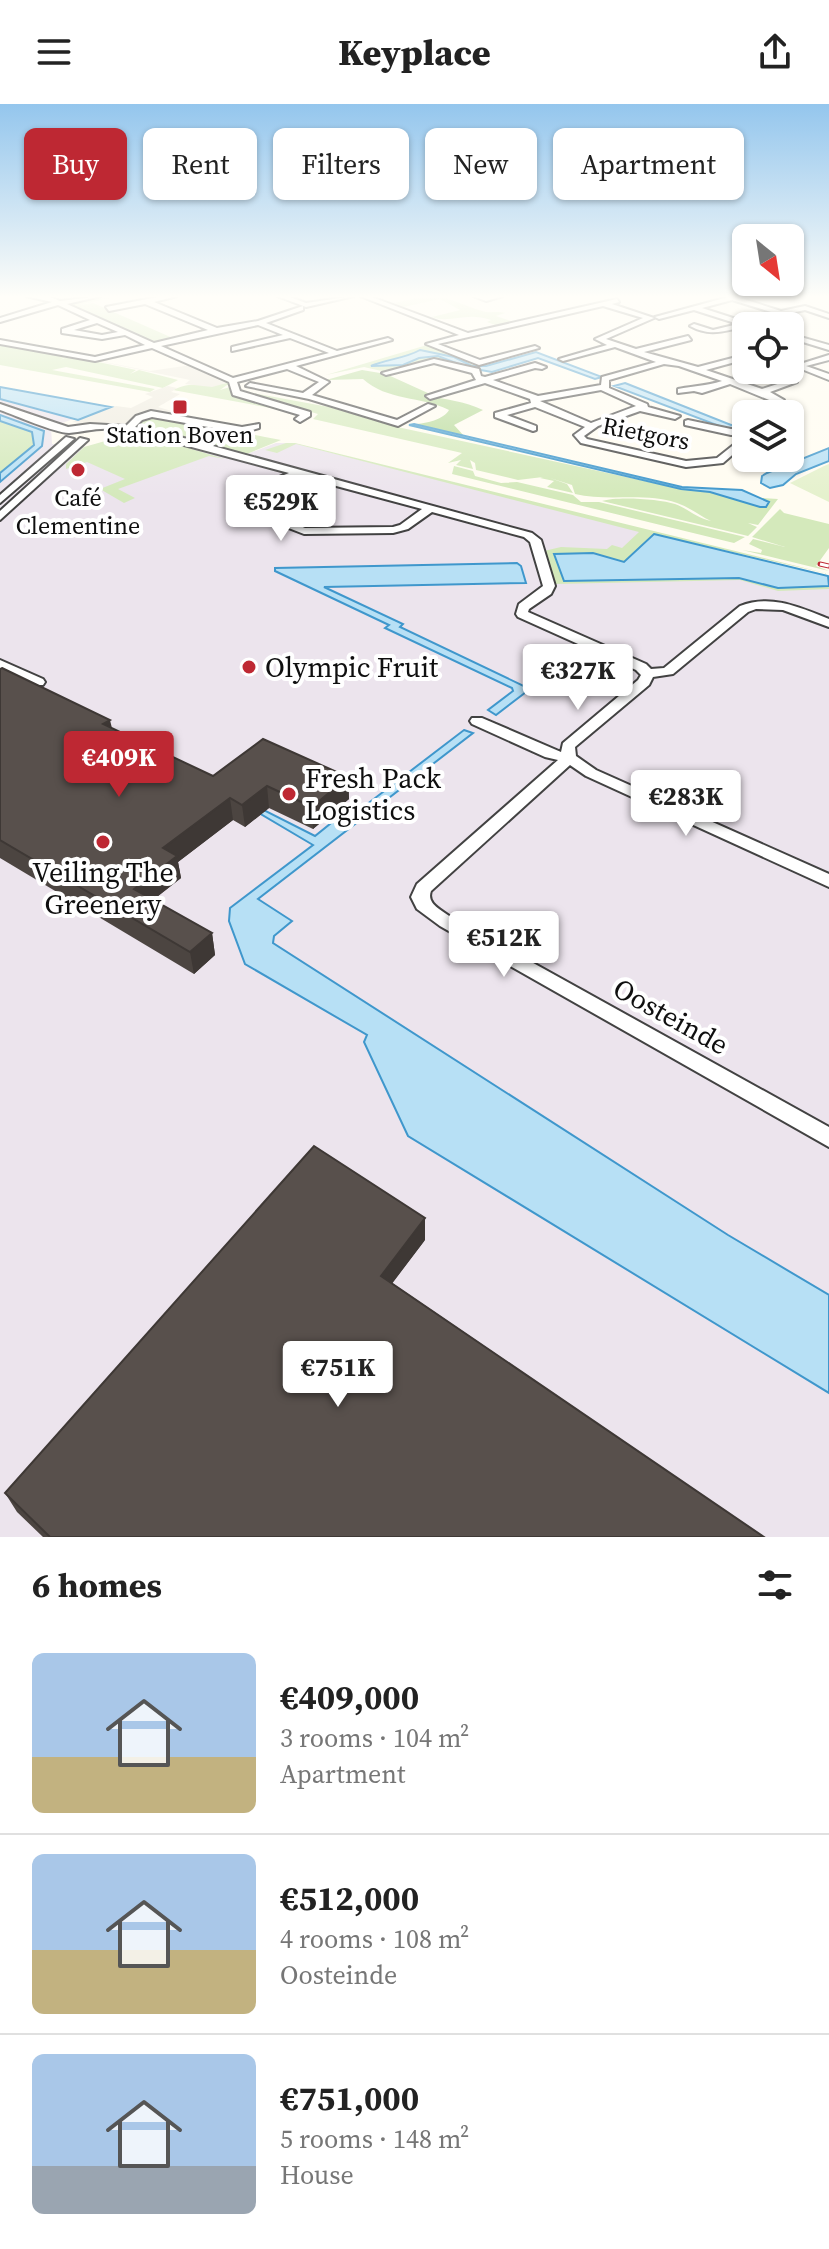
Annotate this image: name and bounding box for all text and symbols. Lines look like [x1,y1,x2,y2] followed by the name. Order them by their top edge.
[338,28,491,77] text: Keyplace
[32,30,76,74] icon: menu
[753,30,797,74] icon: share
[24,128,127,200] chip: Buy
[143,128,257,200] chip: Rent
[273,128,409,200] chip: Filters
[425,128,537,200] chip: New
[553,128,744,200] chip: Apartment
[732,224,804,296] north arrow
[732,224,804,472] map controls
[732,312,804,384] button: locate
[171,398,189,416] marker: Station Boven
[732,400,804,472] button: layers
[599,408,693,458] street label: Rietgors
[106,418,254,451] place label: Station Boven
[69,461,87,479] marker: Café Clementine
[225,475,337,543] pin: €529K
[16,481,140,542] place label: Café Clementine
[244,483,318,519] text: €529K
[522,644,634,712] pin: €327K
[265,648,439,686] place label: Olympic Fruit
[541,652,615,688] text: €327K
[240,658,258,676] marker: Olympic Fruit
[63,731,175,799] pin: €409K
[82,739,156,775] text: €409K
[305,759,442,829] place label: Fresh Pack Logistics
[630,770,742,838] pin: €283K
[649,778,723,814] text: €283K
[280,785,298,803] marker: Fresh Pack Logistics
[94,833,112,851] marker: Veiling The Greenery
[32,853,174,923] place label: Veiling The Greenery
[448,911,560,979] pin: €512K
[467,919,541,955] text: €512K
[607,969,735,1063] street label: Oosteinde
[282,1341,394,1409] pin: €751K
[301,1349,375,1385] text: €751K
[32,1562,162,1608] text: 6 homes
[753,1563,797,1607] icon: filters
[280,1674,419,1720] text: €409,000
[96,1685,192,1781] icon: home
[280,1720,469,1756] text: 3 rooms · 104 m²
[280,1756,405,1792] text: Apartment
[280,1875,419,1921] text: €512,000
[96,1886,192,1982] icon: home
[280,1921,469,1957] text: 4 rooms · 108 m²
[280,1957,397,1993] text: Oosteinde
[280,2075,419,2121] text: €751,000
[96,2086,192,2182] icon: home
[280,2121,469,2157] text: 5 rooms · 148 m²
[280,2157,354,2193] text: House

